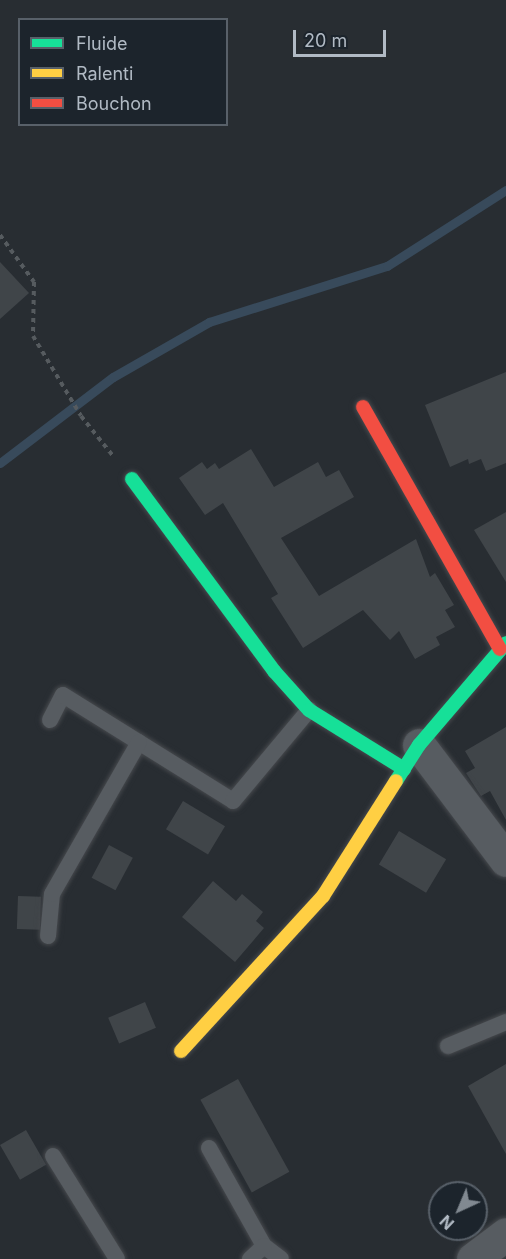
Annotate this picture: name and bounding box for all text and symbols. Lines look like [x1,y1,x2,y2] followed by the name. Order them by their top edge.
[18,18,228,126] legend
[296,18,389,56] scale bar
[304,30,347,51] text: 20 m
[76,33,128,54] text: Fluide
[76,63,133,84] text: Ralenti
[76,93,152,114] text: Bouchon
[428,1181,488,1241] north arrow
[436,1211,458,1234] text: N

